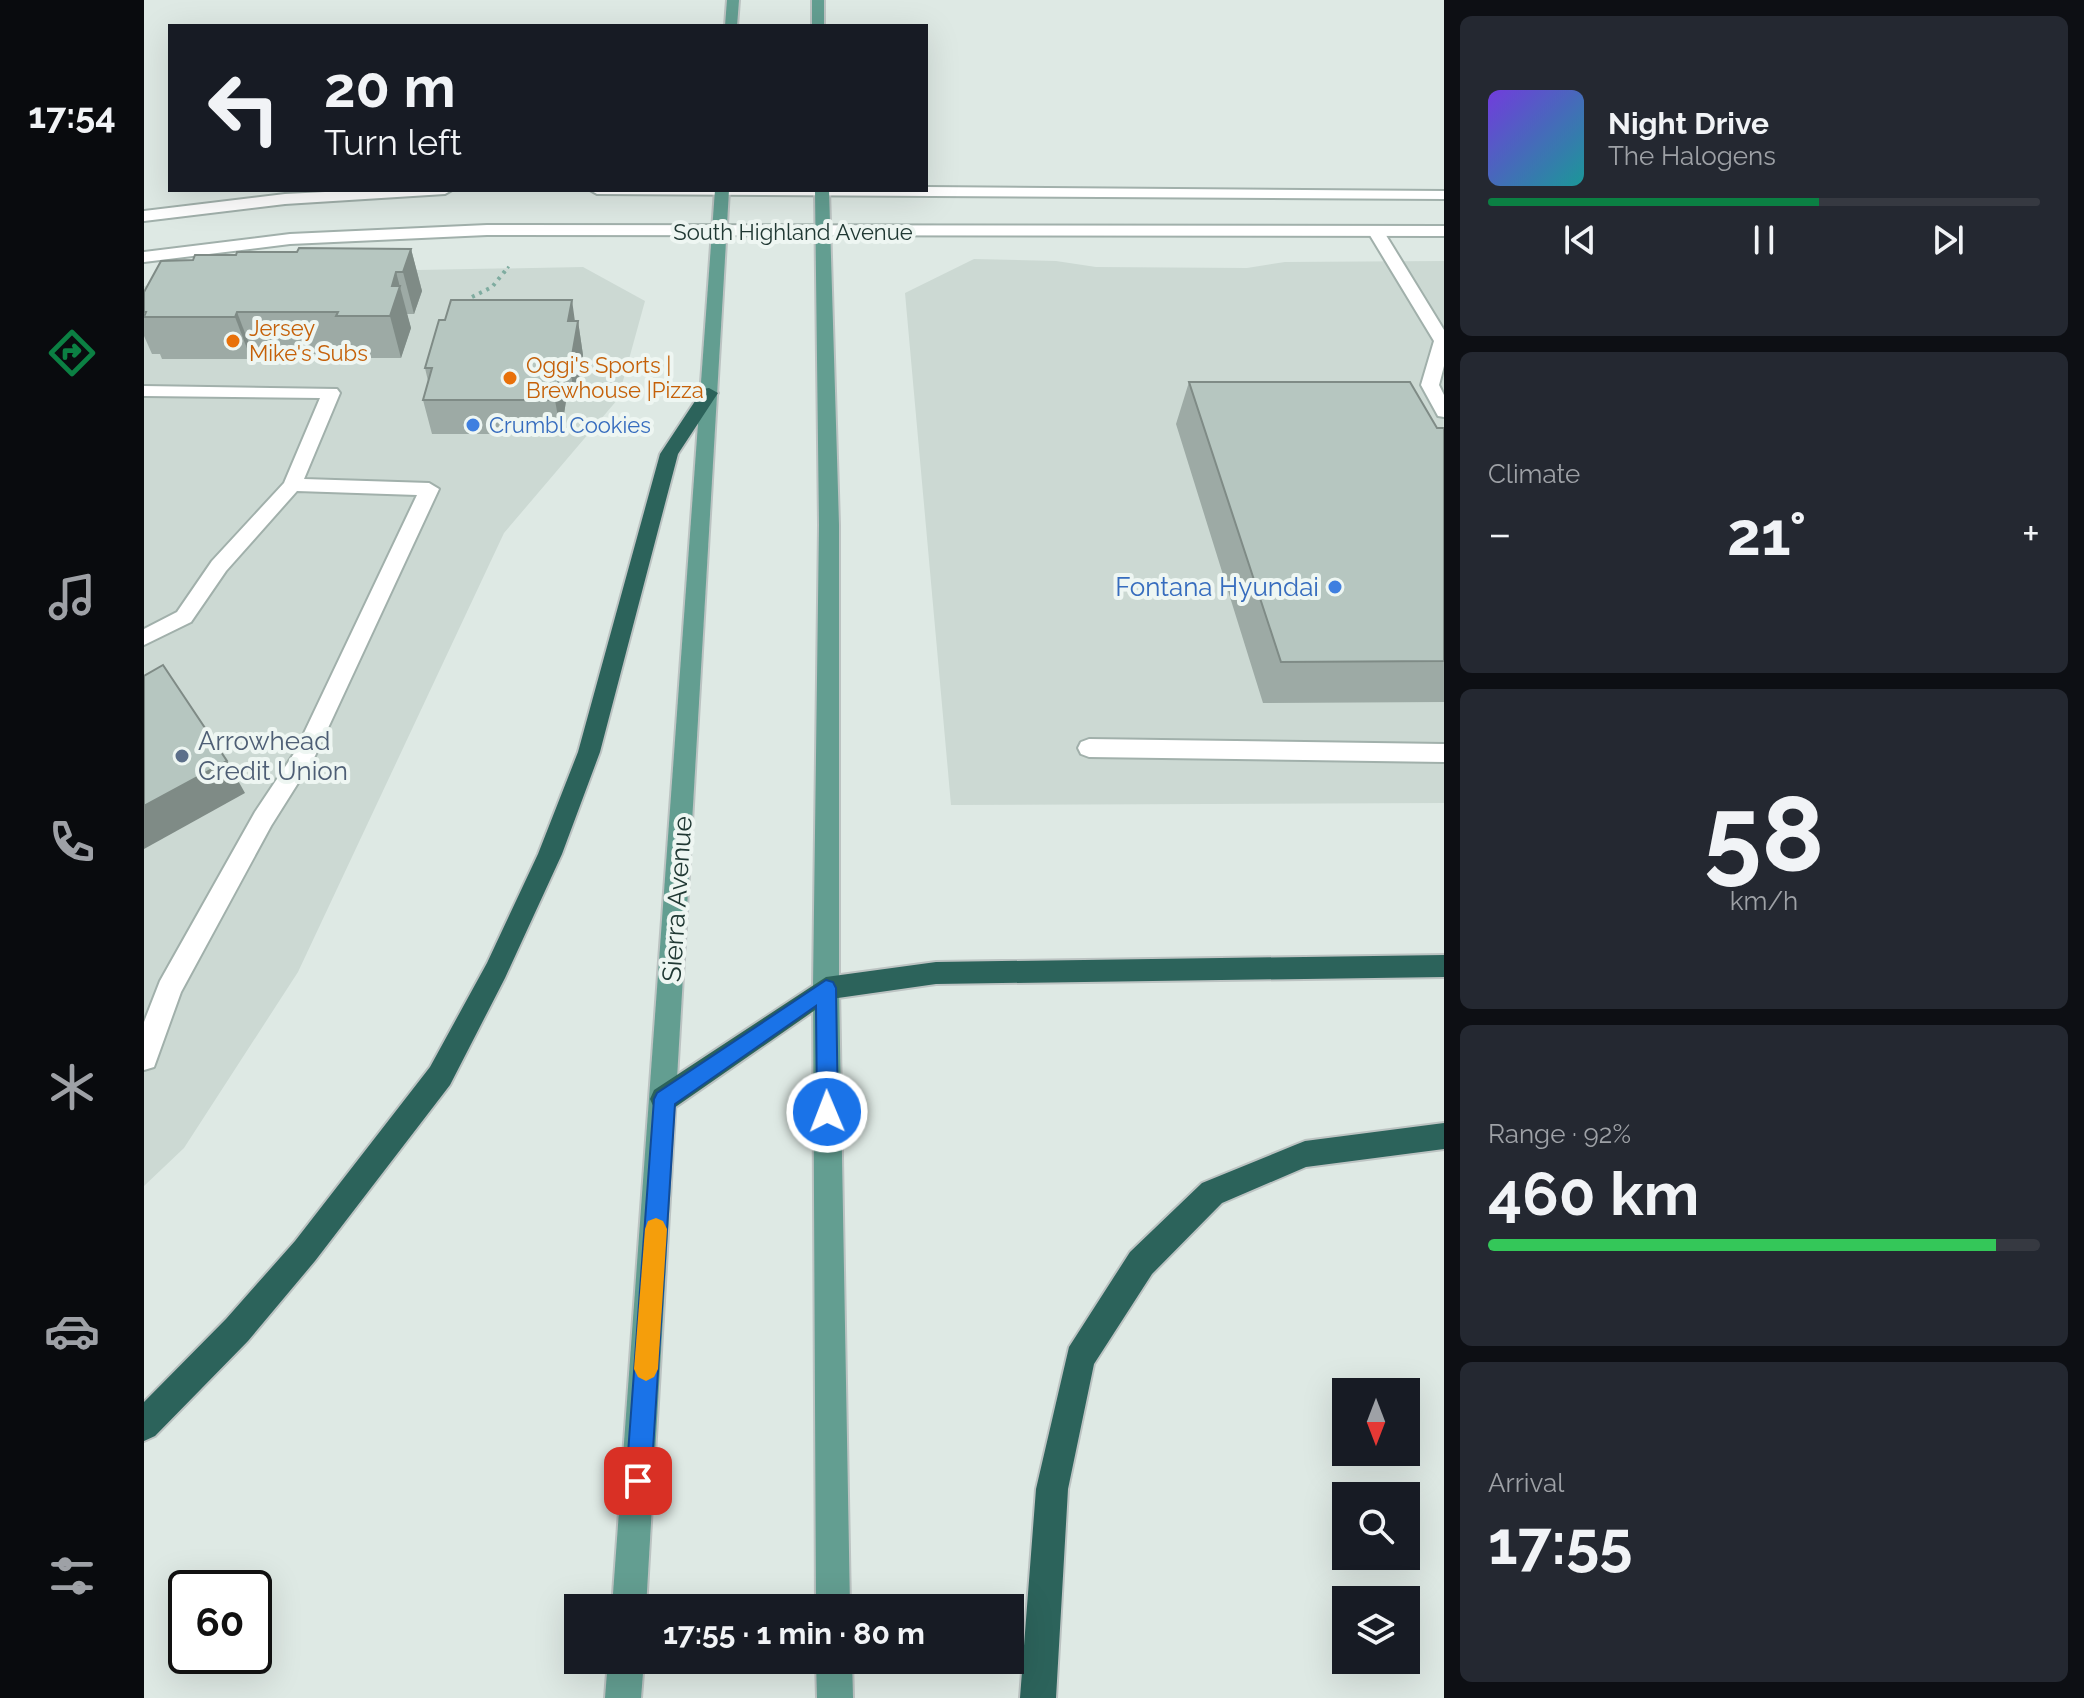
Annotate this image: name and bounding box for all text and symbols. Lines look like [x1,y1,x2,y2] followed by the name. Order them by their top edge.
[324,54,456,120] text: 20 m
[192,56,296,160] icon: left
[28,94,116,136] text: 17:54
[1608,106,1769,141] text: Night Drive
[324,121,462,163] text: Turn left
[1608,141,1776,171] text: The Halogens
[1558,218,1602,262] icon: previous
[1742,218,1786,262] icon: pause
[1926,218,1970,262] icon: next
[673,219,913,245] street label: South Highland Avenue
[249,315,368,366] place label: Jersey Mike's Subs
[44,325,100,381] icon: directions
[224,332,242,350] marker: Jersey Mike's Subs
[526,352,704,403] place label: Oggi's Sports | Brewhouse |Pizza
[501,369,519,387] marker: Oggi's Sports | Brewhouse |Pizza
[489,412,651,438] place label: Crumbl Cookies
[464,416,482,434] marker: Crumbl Cookies
[1488,459,1580,489] text: Climate
[1727,499,1806,569] text: 21°
[1488,508,1512,559] text: −
[2022,508,2040,559] text: +
[44,569,100,625] icon: music
[1115,572,1319,602] place label: Fontana Hyundai
[1326,578,1344,596] marker: Fontana Hyundai
[198,726,348,786] place label: Arrowhead Credit Union
[173,747,191,765] marker: Arrowhead Credit Union
[1704,773,1824,895] text: 58
[44,814,100,870] icon: phone
[656,815,698,983] street label: Sierra Avenue
[1730,886,1798,916] text: km/h
[44,1059,100,1115] icon: climate
[785,1070,869,1154] position arrow
[1488,1119,1631,1149] text: Range · 92%
[1488,1159,1699,1229] text: 460 km
[44,1303,100,1359] icon: car
[1332,1378,1420,1466] north arrow
[1332,1378,1420,1674] map controls
[604,1447,672,1515] pin
[616,1459,660,1503] icon: arrive
[1488,1468,1564,1498] text: Arrival
[1332,1482,1420,1570] button: search
[1488,1508,1633,1578] text: 17:55
[44,1548,100,1604] icon: filters
[168,1570,272,1674] speed limit sign: 60
[1332,1586,1420,1674] button: layers
[663,1616,925,1651] text: 17:55 · 1 min · 80 m

